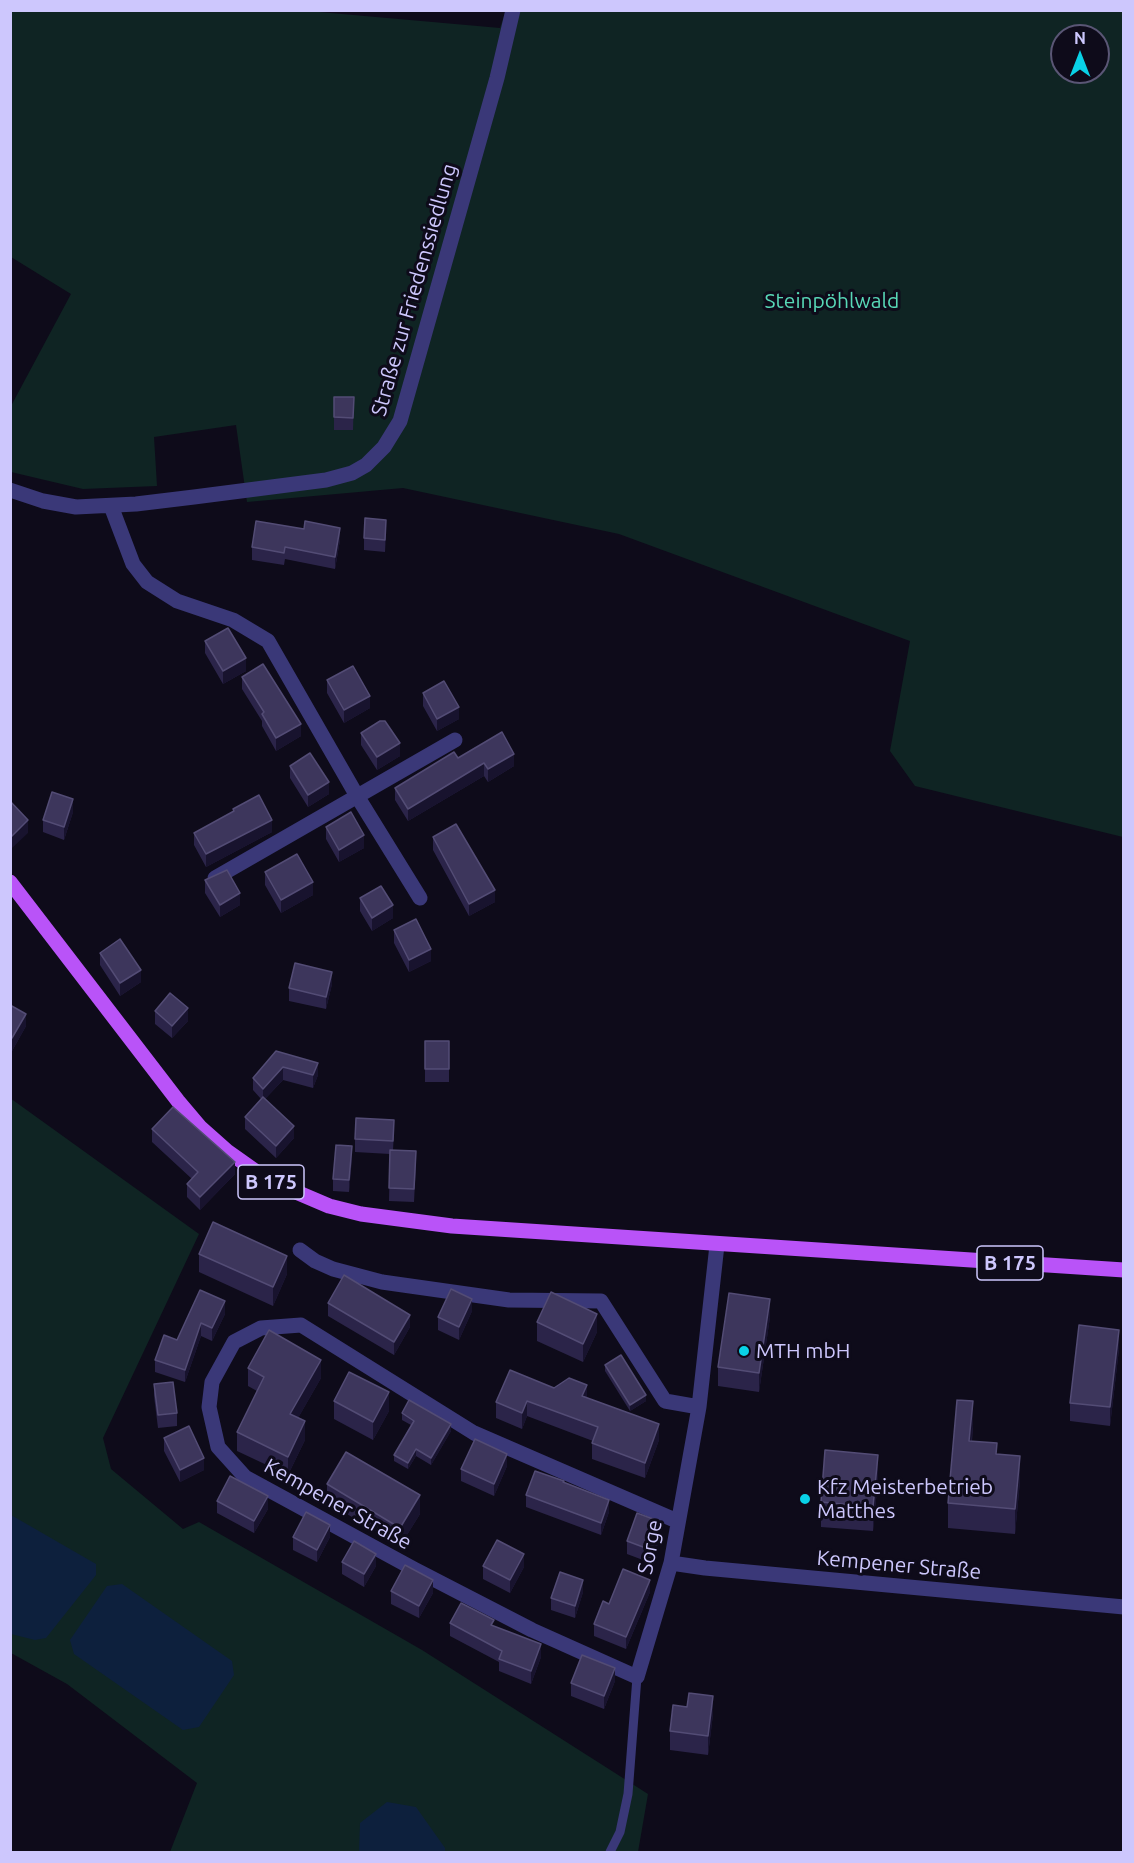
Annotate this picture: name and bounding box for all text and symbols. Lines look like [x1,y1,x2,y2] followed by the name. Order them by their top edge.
[1050,24,1110,84] north arrow
[1074,29,1086,47] text: N
[366,161,462,419] street label: Straße zur Friedenssiedlung
[765,288,899,314] park label: Steinpöhlwald
[238,1165,304,1199] road number: B 175
[977,1246,1043,1280] road number: B 175
[756,1338,850,1364] place label: MTH mbH
[737,1344,751,1358] marker: MTH mbH
[260,1453,416,1555] street label: Kempener Straße
[817,1474,993,1524] place label: Kfz Meisterbetrieb Matthes
[798,1492,812,1506] marker: Kfz Meisterbetrieb Matthes
[632,1518,668,1576] street label: Sorge
[816,1545,982,1585] street label: Kempener Straße

